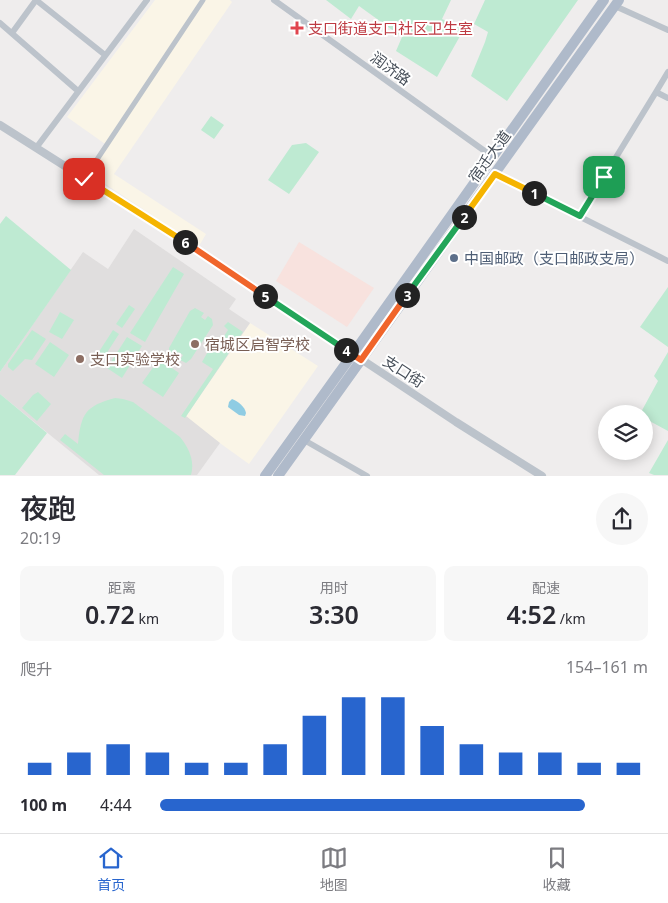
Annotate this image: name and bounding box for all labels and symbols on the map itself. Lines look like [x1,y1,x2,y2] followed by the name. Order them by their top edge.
[308,18,473,38] place label: 支口街道支口社区卫生室
[290,21,304,35] marker: 支口街道支口社区卫生室
[367,47,415,89] street label: 润济路
[463,126,515,186] street label: 宿迁大道
[583,156,625,198] pin
[63,158,105,200] pin
[522,180,546,206] pin: 1
[452,204,476,230] pin: 2
[172,230,198,254] pin: 6
[464,248,644,268] place label: 中国邮政（支口邮政支局）
[448,252,460,264] marker: 中国邮政（支口邮政支局）
[394,282,420,308] pin: 3
[252,284,278,308] pin: 5
[205,334,310,354] place label: 宿城区启智学校
[189,338,201,350] marker: 宿城区启智学校
[334,338,358,362] pin: 4
[90,349,180,369] place label: 支口实验学校
[380,350,428,392] street label: 支口街
[74,353,86,365] marker: 支口实验学校

